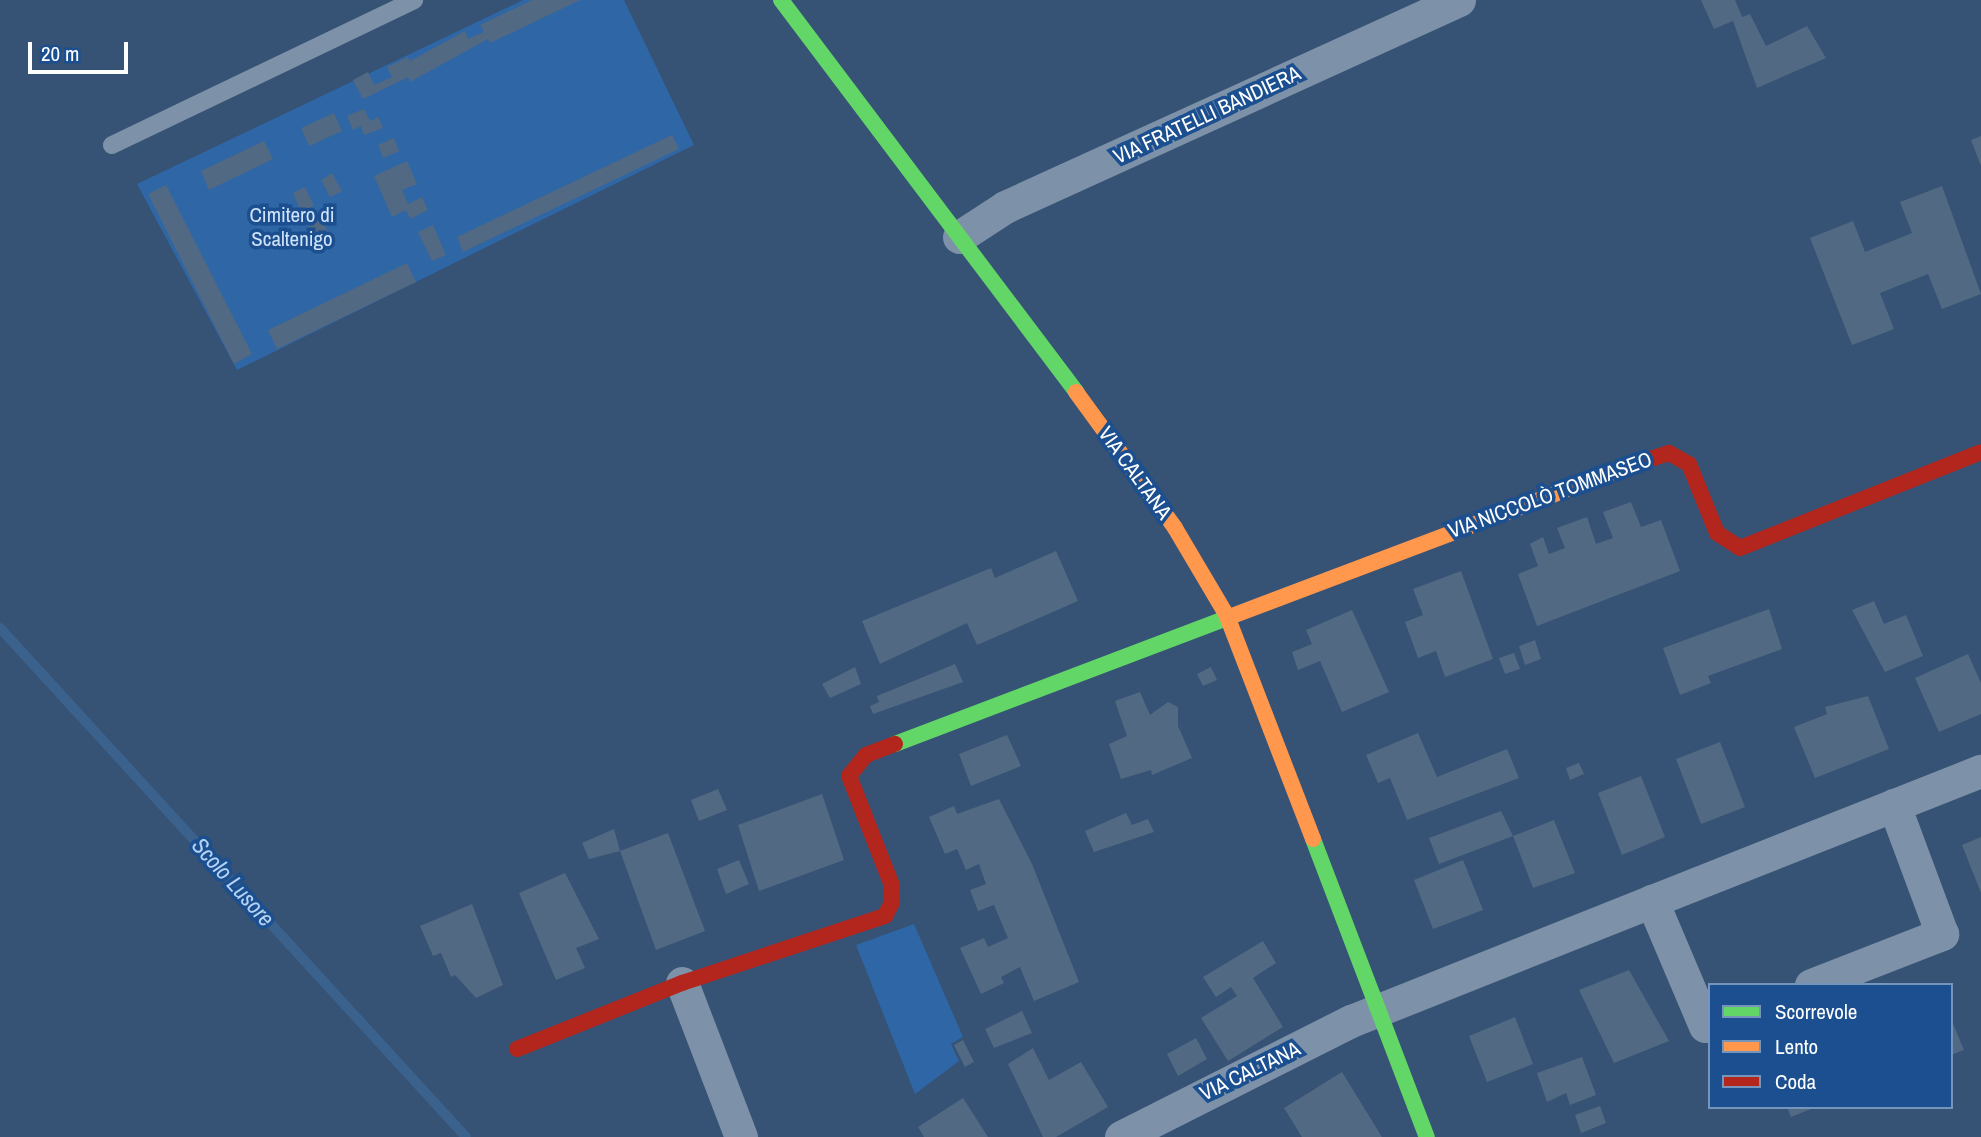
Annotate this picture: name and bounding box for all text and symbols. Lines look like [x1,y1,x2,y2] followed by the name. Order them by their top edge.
[32,28,131,72] scale bar
[41,39,79,68] text: 20 m
[1109,60,1305,170] street label: VIA FRATELLI BANDIERA
[249,202,335,252] park label: Cimitero di Scaltenigo
[1093,421,1177,525] street label: VIA CALTANA
[1444,446,1656,544] street label: VIA NICCOLÒ TOMMASEO
[186,832,280,932] water label: Scolo Lusore
[1708,983,1953,1109] legend
[1775,997,1857,1026] text: Scorrevole
[1775,1032,1818,1061] text: Lento
[1195,1036,1305,1106] street label: VIA CALTANA
[1775,1067,1816,1096] text: Coda

